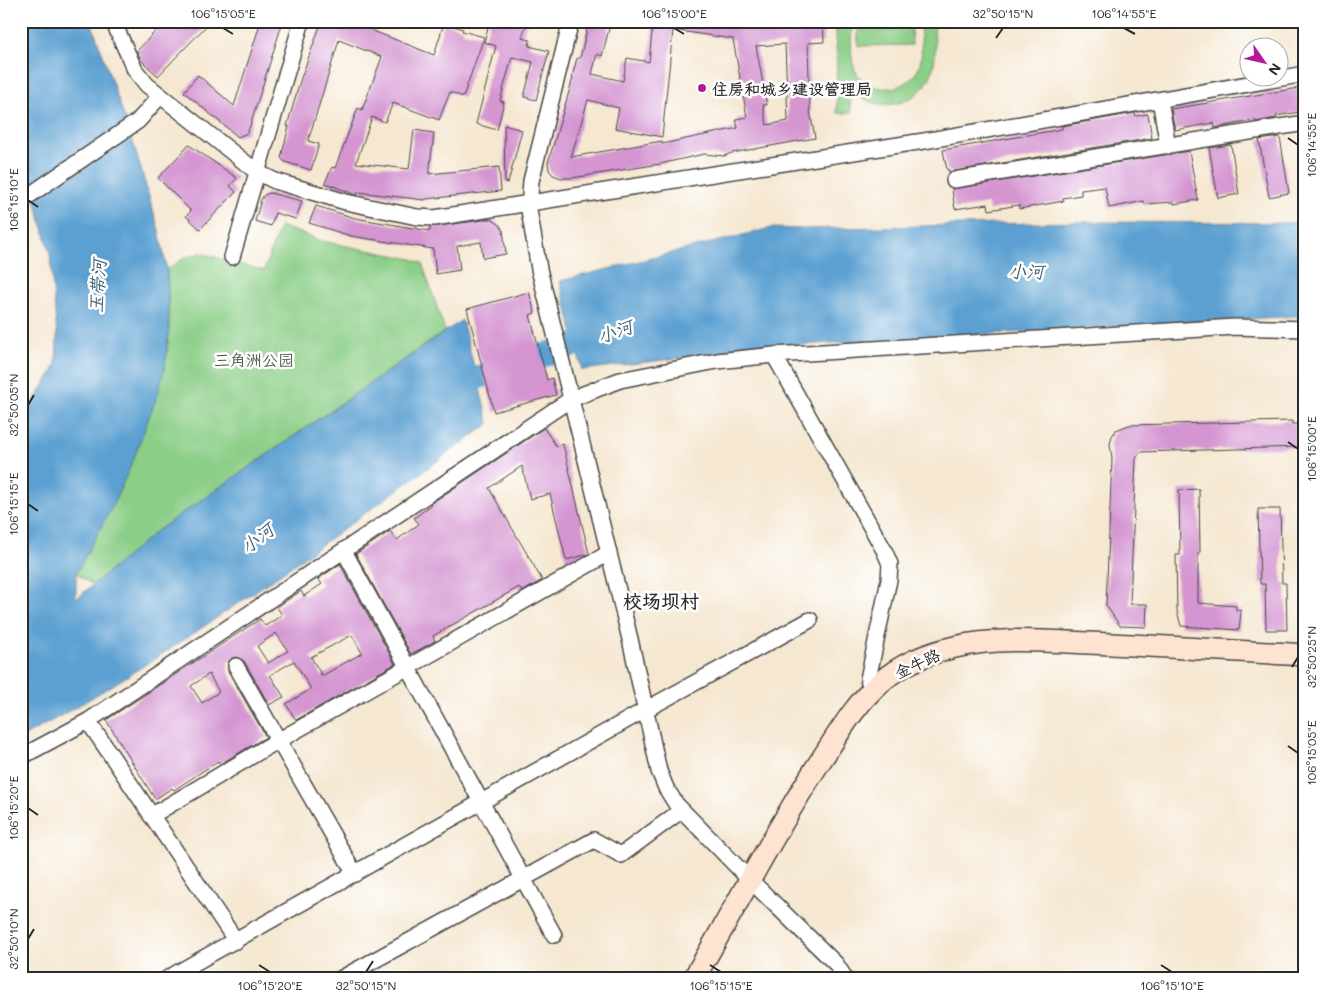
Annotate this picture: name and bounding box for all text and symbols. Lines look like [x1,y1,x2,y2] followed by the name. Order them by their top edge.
[190,5,256,21] text: 106°15'05"E
[641,5,707,21] text: 106°15'00"E
[973,5,1033,21] text: 32°50'15"N
[1092,5,1157,21] text: 106°14'55"E
[1238,38,1288,88] north arrow
[1264,60,1286,79] text: N
[712,78,872,99] place label: 住房和城乡建设管理局
[696,82,708,94] marker: 住房和城乡建设管理局
[1303,112,1319,177] text: 106°14'55"E
[5,168,21,232] text: 106°15'10"E
[83,255,111,314] water label: 玉带河
[1008,259,1047,283] water label: 小河
[594,313,639,348] water label: 小河
[214,349,294,370] park label: 三角洲公园
[5,374,21,436] text: 32°50'05"N
[1303,416,1319,482] text: 106°15'00"E
[5,472,21,536] text: 106°15'15"E
[235,516,281,559] water label: 小河
[623,588,699,613] district label: 校场坝村
[1303,626,1319,688] text: 32°50'25"N
[891,643,943,683] street label: 金牛路
[1303,720,1319,786] text: 106°15'05"E
[5,775,21,840] text: 106°15'20"E
[5,908,21,970] text: 32°50'10"N
[238,977,303,993] text: 106°15'20"E
[336,977,396,993] text: 32°50'15"N
[689,977,753,993] text: 106°15'15"E
[1140,977,1204,993] text: 106°15'10"E

